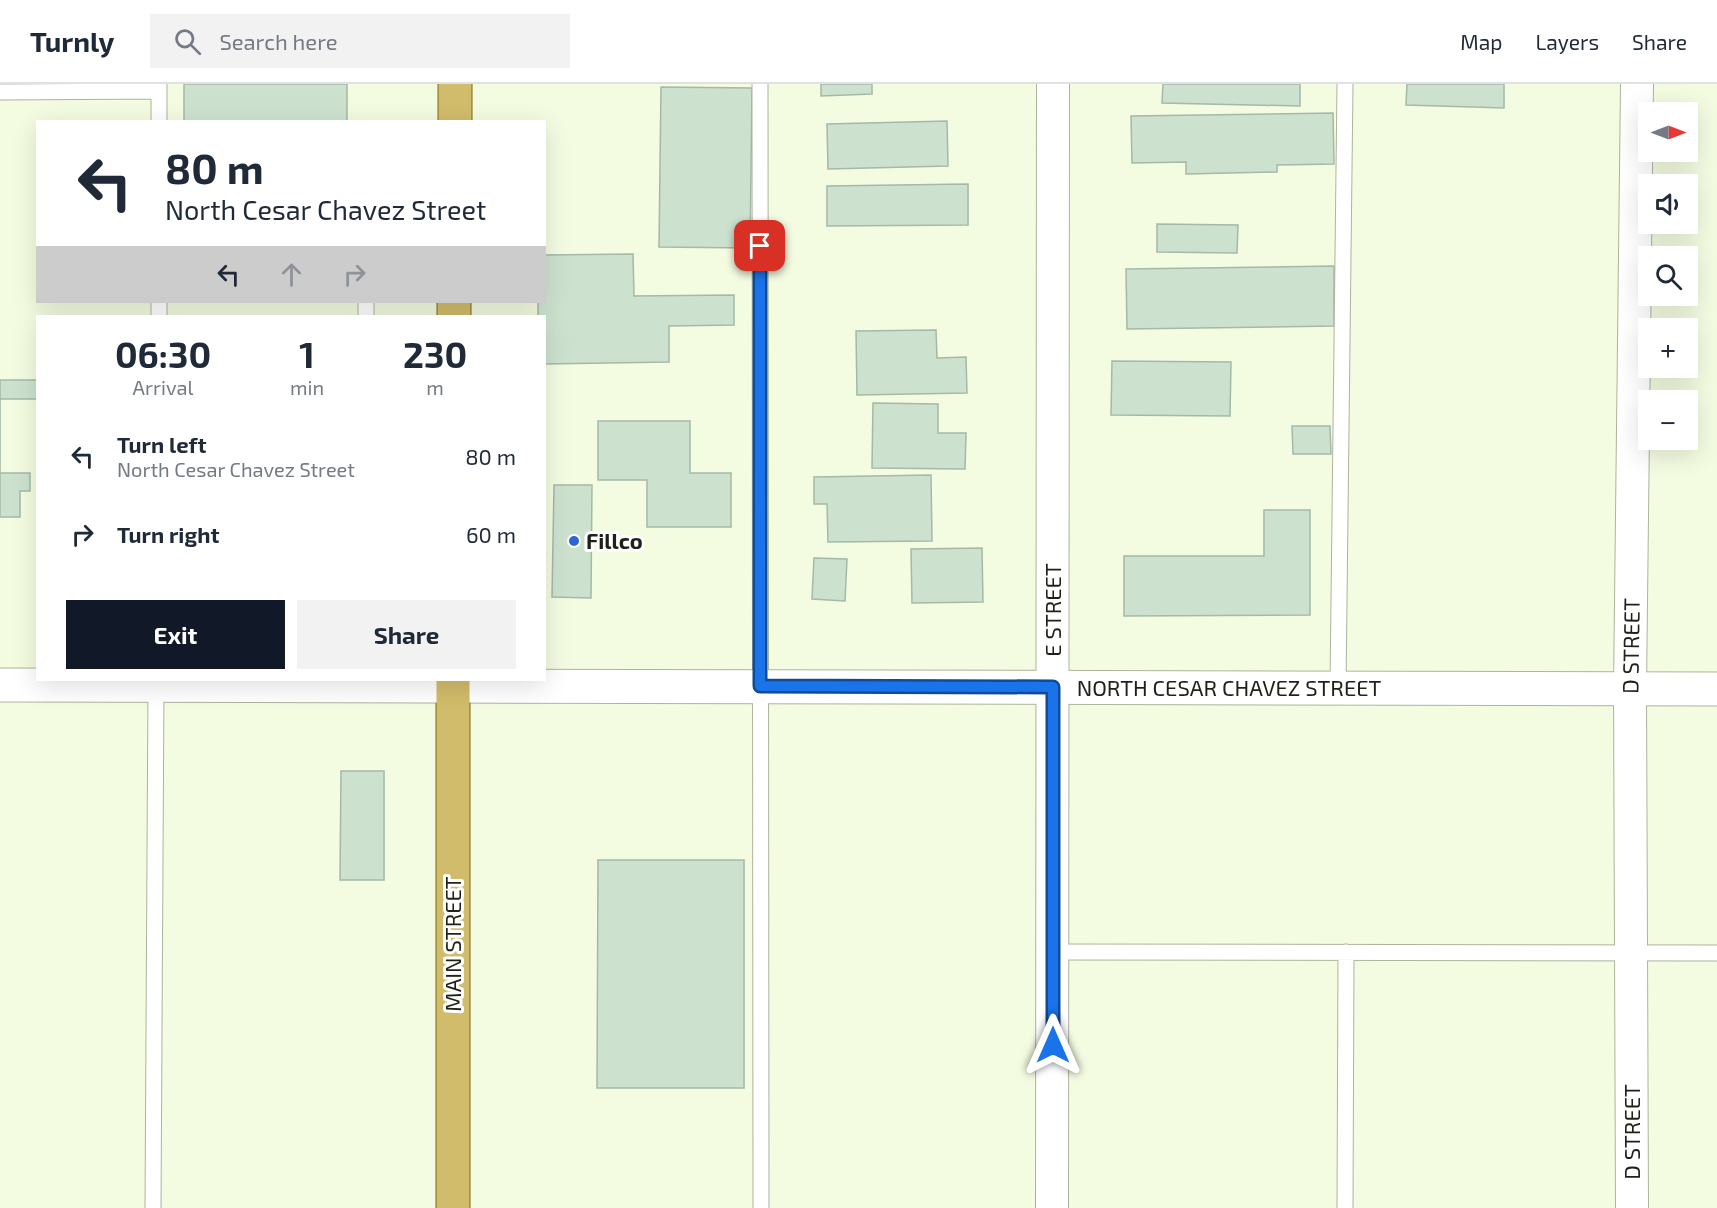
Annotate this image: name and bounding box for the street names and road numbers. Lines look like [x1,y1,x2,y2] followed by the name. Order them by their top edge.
[1039,563,1065,657] street label: E STREET
[1616,598,1644,694] street label: D STREET
[1077,674,1382,700] street label: NORTH CESAR CHAVEZ STREET
[439,876,465,1012] street label: MAIN STREET
[1618,1084,1644,1180] street label: D STREET

